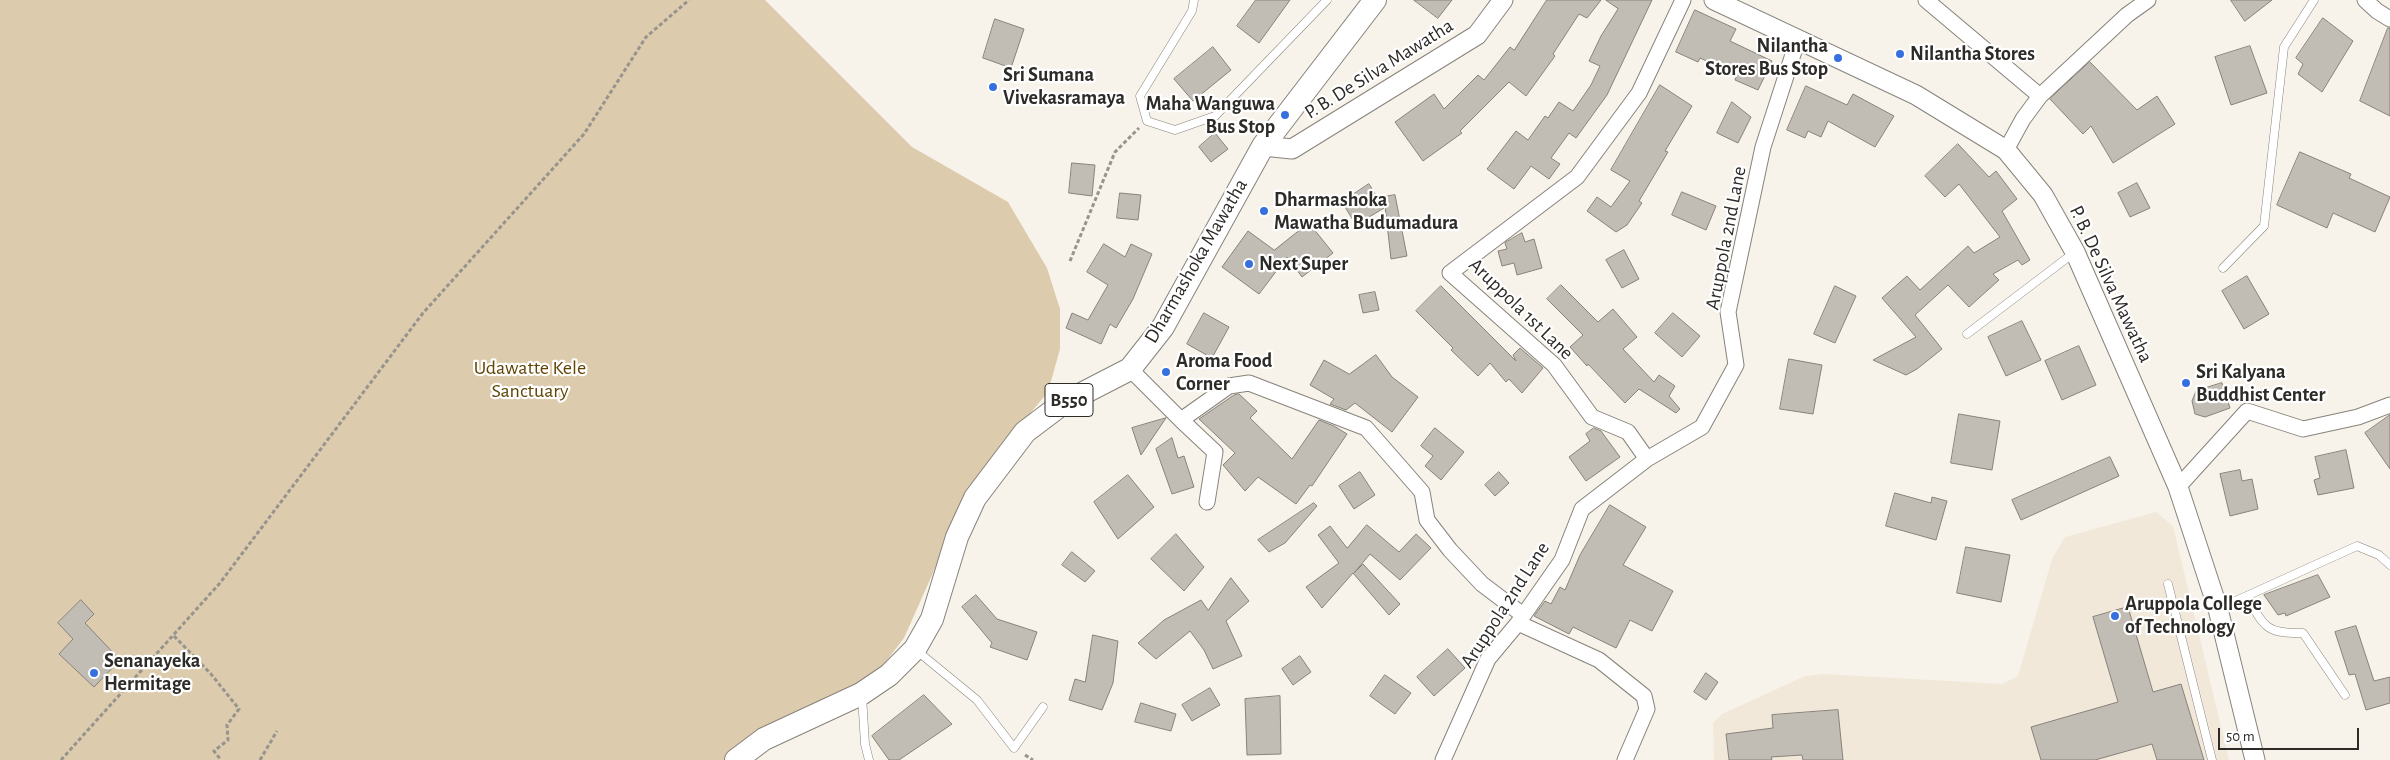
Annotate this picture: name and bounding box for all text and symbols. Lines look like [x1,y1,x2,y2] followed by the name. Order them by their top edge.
[1300,14,1458,124] street label: P. B. De Silva Mawatha
[1705,34,1828,81] place label: Nilantha Stores Bus Stop
[1910,42,2035,66] place label: Nilantha Stores
[1894,48,1906,60] marker: Nilantha Stores
[1832,52,1844,64] marker: Nilantha Stores Bus Stop
[1003,63,1125,110] place label: Sri Sumana Vivekasramaya
[987,81,999,93] marker: Sri Sumana Vivekasramaya
[1146,92,1275,139] place label: Maha Wanguwa Bus Stop
[1279,109,1291,121] marker: Maha Wanguwa Bus Stop
[1700,164,1752,312] street label: Aruppola 2nd Lane
[1139,174,1253,348] street label: Dharmashoka Mawatha
[1274,188,1458,235] place label: Dharmashoka Mawatha Budumadura
[2064,202,2158,366] street label: P. B. De Silva Mawatha
[1258,205,1270,217] marker: Dharmashoka Mawatha Budumadura
[1259,252,1348,276] place label: Next Super
[1464,253,1578,365] street label: Aruppola 1st Lane
[1243,258,1255,270] marker: Next Super
[1176,349,1272,396] place label: Aroma Food Corner
[474,356,586,403] park label: Udawatte Kele Sanctuary
[2196,360,2325,407] place label: Sri Kalyana Buddhist Center
[1160,366,1172,378] marker: Aroma Food Corner
[2180,377,2192,389] marker: Sri Kalyana Buddhist Center
[1045,384,1093,416] road number: B550
[1455,537,1555,673] street label: Aruppola 2nd Lane
[2125,592,2262,639] place label: Aruppola College of Technology
[2109,610,2121,622] marker: Aruppola College of Technology
[104,649,200,696] place label: Senanayeka Hermitage
[88,667,100,679] marker: Senanayeka Hermitage
[2220,718,2361,750] scale bar
[2226,729,2255,744] text: 50 m

